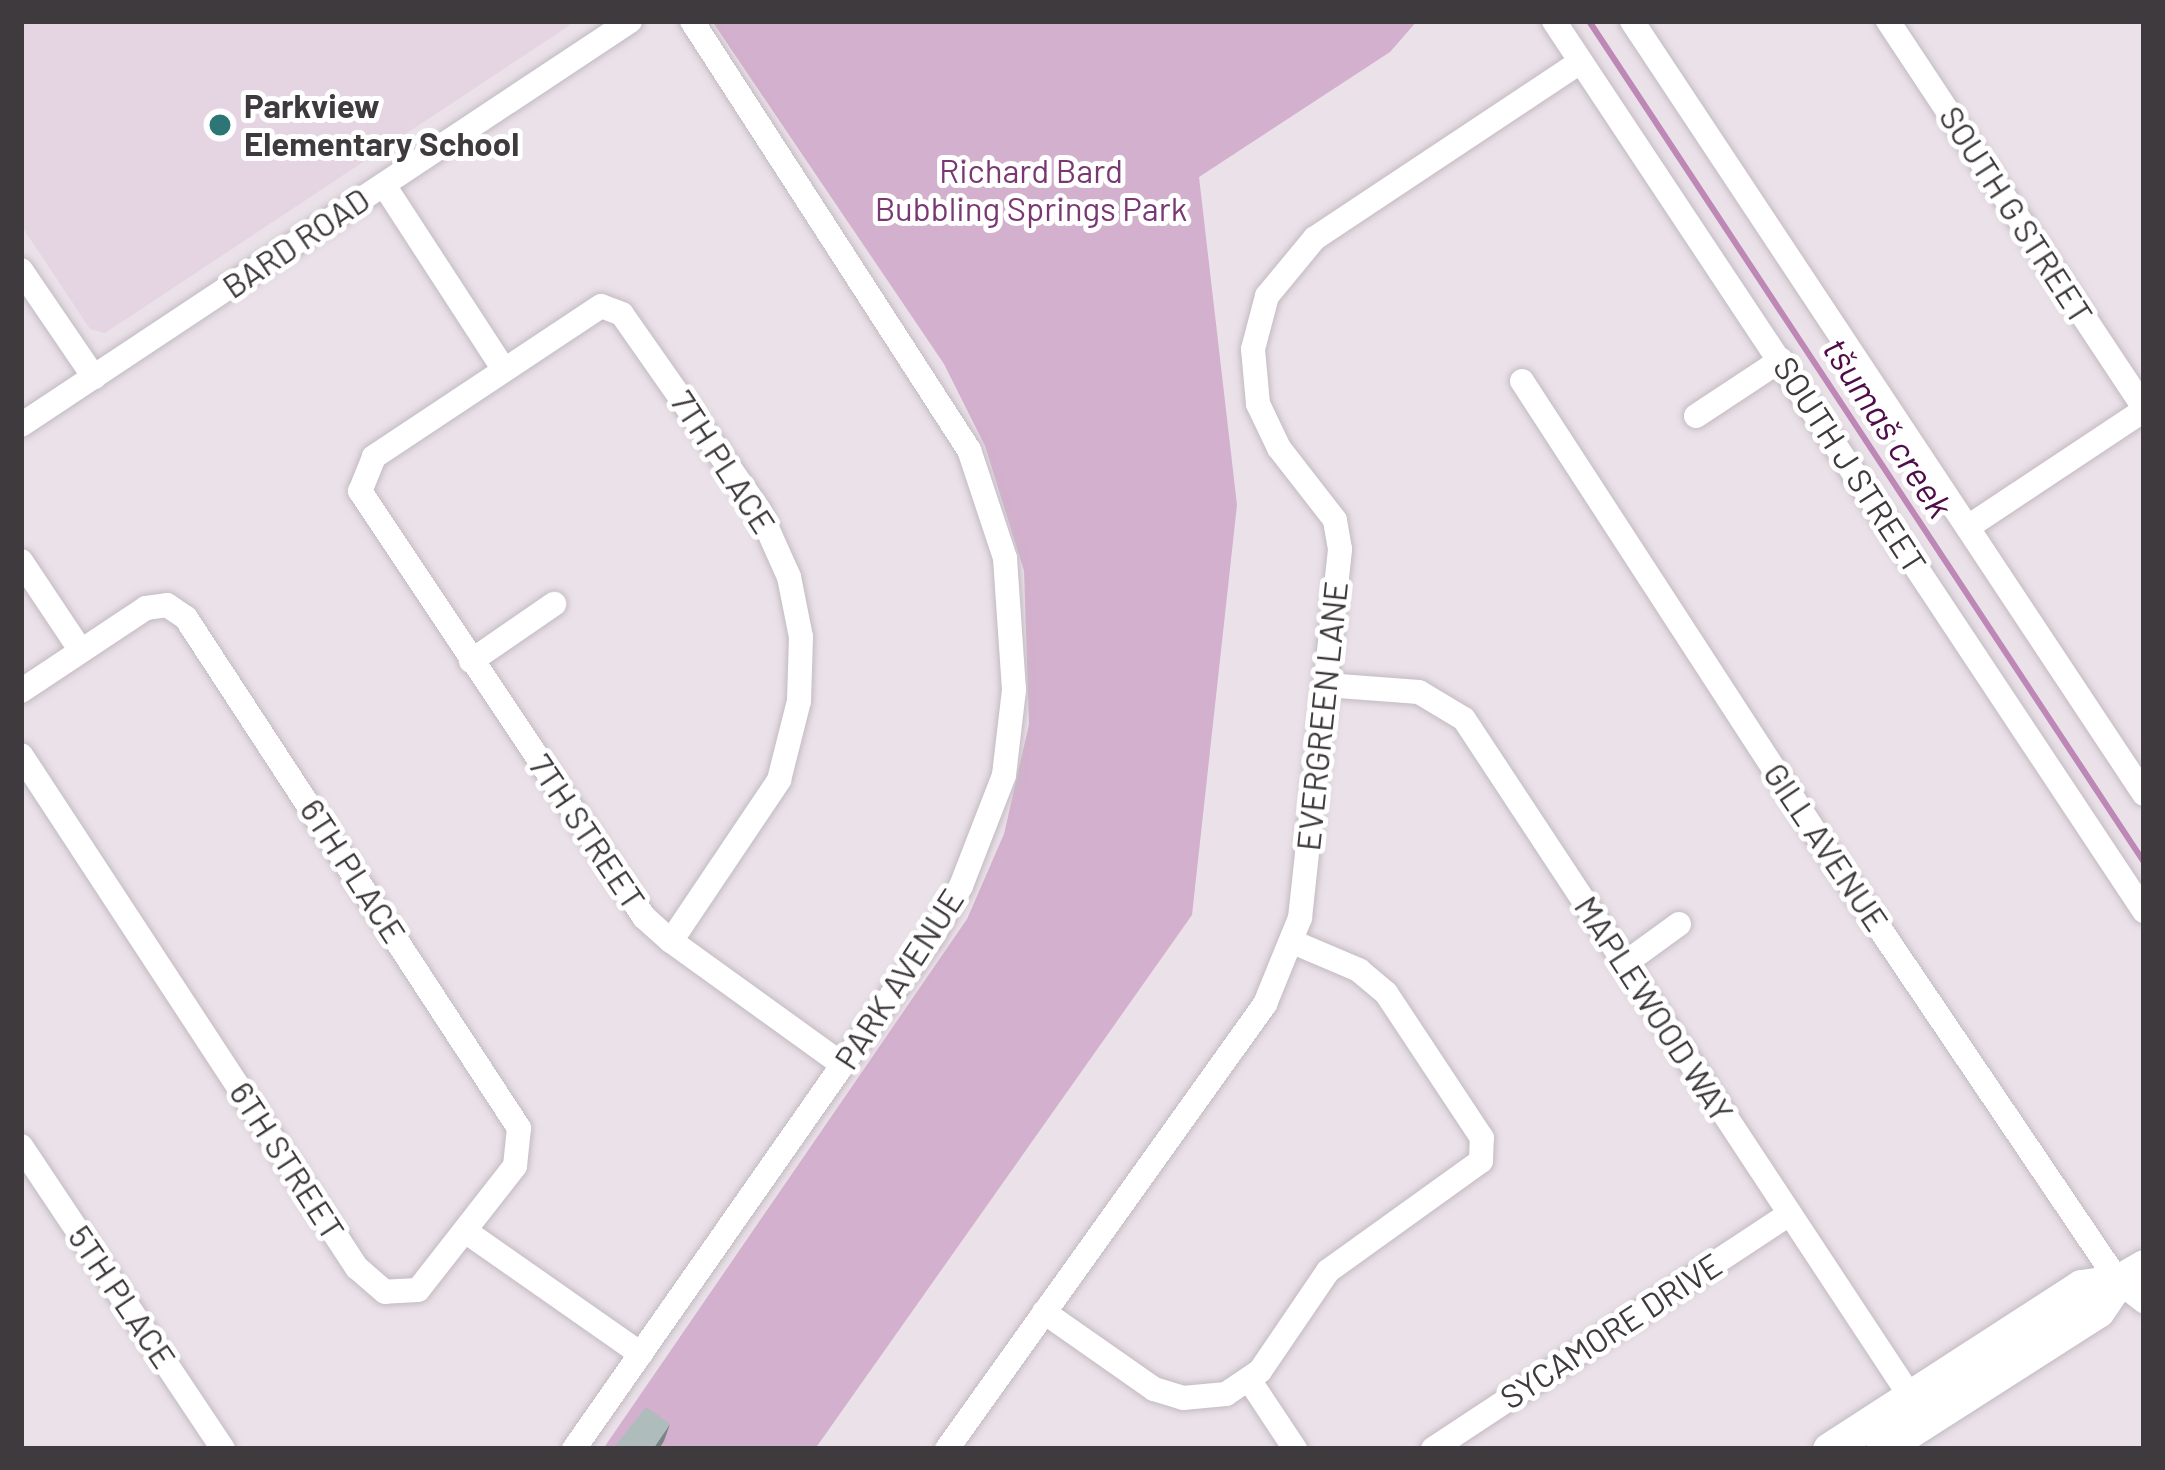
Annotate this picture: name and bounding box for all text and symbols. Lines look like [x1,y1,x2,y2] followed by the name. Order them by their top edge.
[244,86,519,164] place label: Parkview Elementary School
[1931,99,2101,331] street label: SOUTH G STREET
[207,112,233,138] marker: Parkview Elementary School
[875,151,1187,229] park label: Richard Bard Bubbling Springs Park
[215,180,377,306] street label: BARD ROAD
[1815,329,1963,525] water label: tšumaš creek
[1765,349,1935,581] street label: SOUTH J STREET
[662,383,784,541] street label: 7TH PLACE
[1288,579,1356,853] street label: EVERGREEN LANE
[521,747,653,917] street label: 7TH STREET
[1755,756,1897,938] street label: GILL AVENUE
[292,792,414,950] street label: 6TH PLACE
[826,881,972,1077] street label: PARK AVENUE
[1566,889,1742,1129] street label: MAPLEWOOD WAY
[221,1075,353,1247] street label: 6TH STREET
[60,1218,184,1376] street label: 5TH PLACE
[1493,1245,1729,1417] street label: SYCAMORE DRIVE

